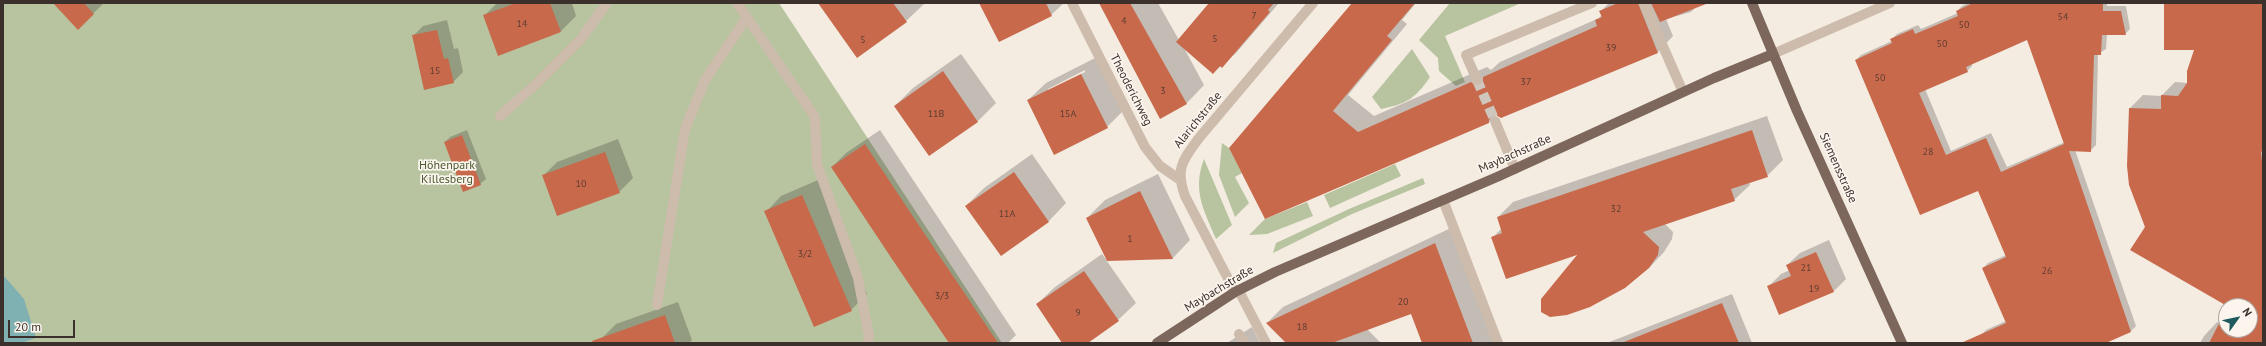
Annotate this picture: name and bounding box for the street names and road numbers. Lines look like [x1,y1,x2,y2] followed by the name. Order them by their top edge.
[1107,52,1155,128] street label: Theoderichweg
[1171,89,1225,151] street label: Alarichstraße
[1816,131,1860,205] street label: Siemensstraße
[1477,132,1553,176] street label: Maybachstraße
[1182,263,1256,315] street label: Maybachstraße

